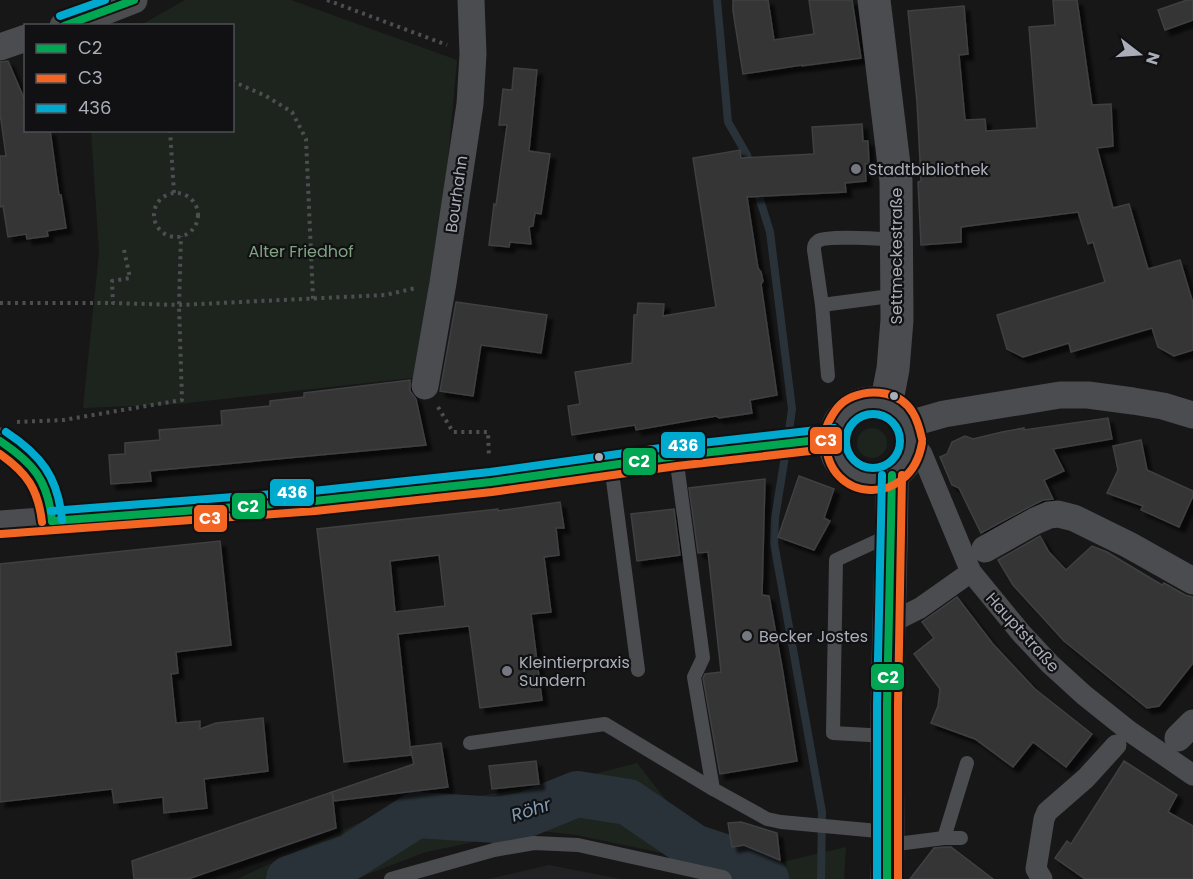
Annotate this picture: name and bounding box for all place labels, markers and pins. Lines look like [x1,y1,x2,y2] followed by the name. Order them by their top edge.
[868,158,989,181] place label: Stadtbibliothek
[849,162,863,176] marker: Stadtbibliothek
[888,390,900,402] unlabelled marker
[593,451,605,463] unlabelled marker
[759,625,868,648] place label: Becker Jostes
[740,629,754,643] marker: Becker Jostes
[519,651,630,692] place label: Kleintierpraxis Sundern
[500,664,514,678] marker: Kleintierpraxis Sundern

